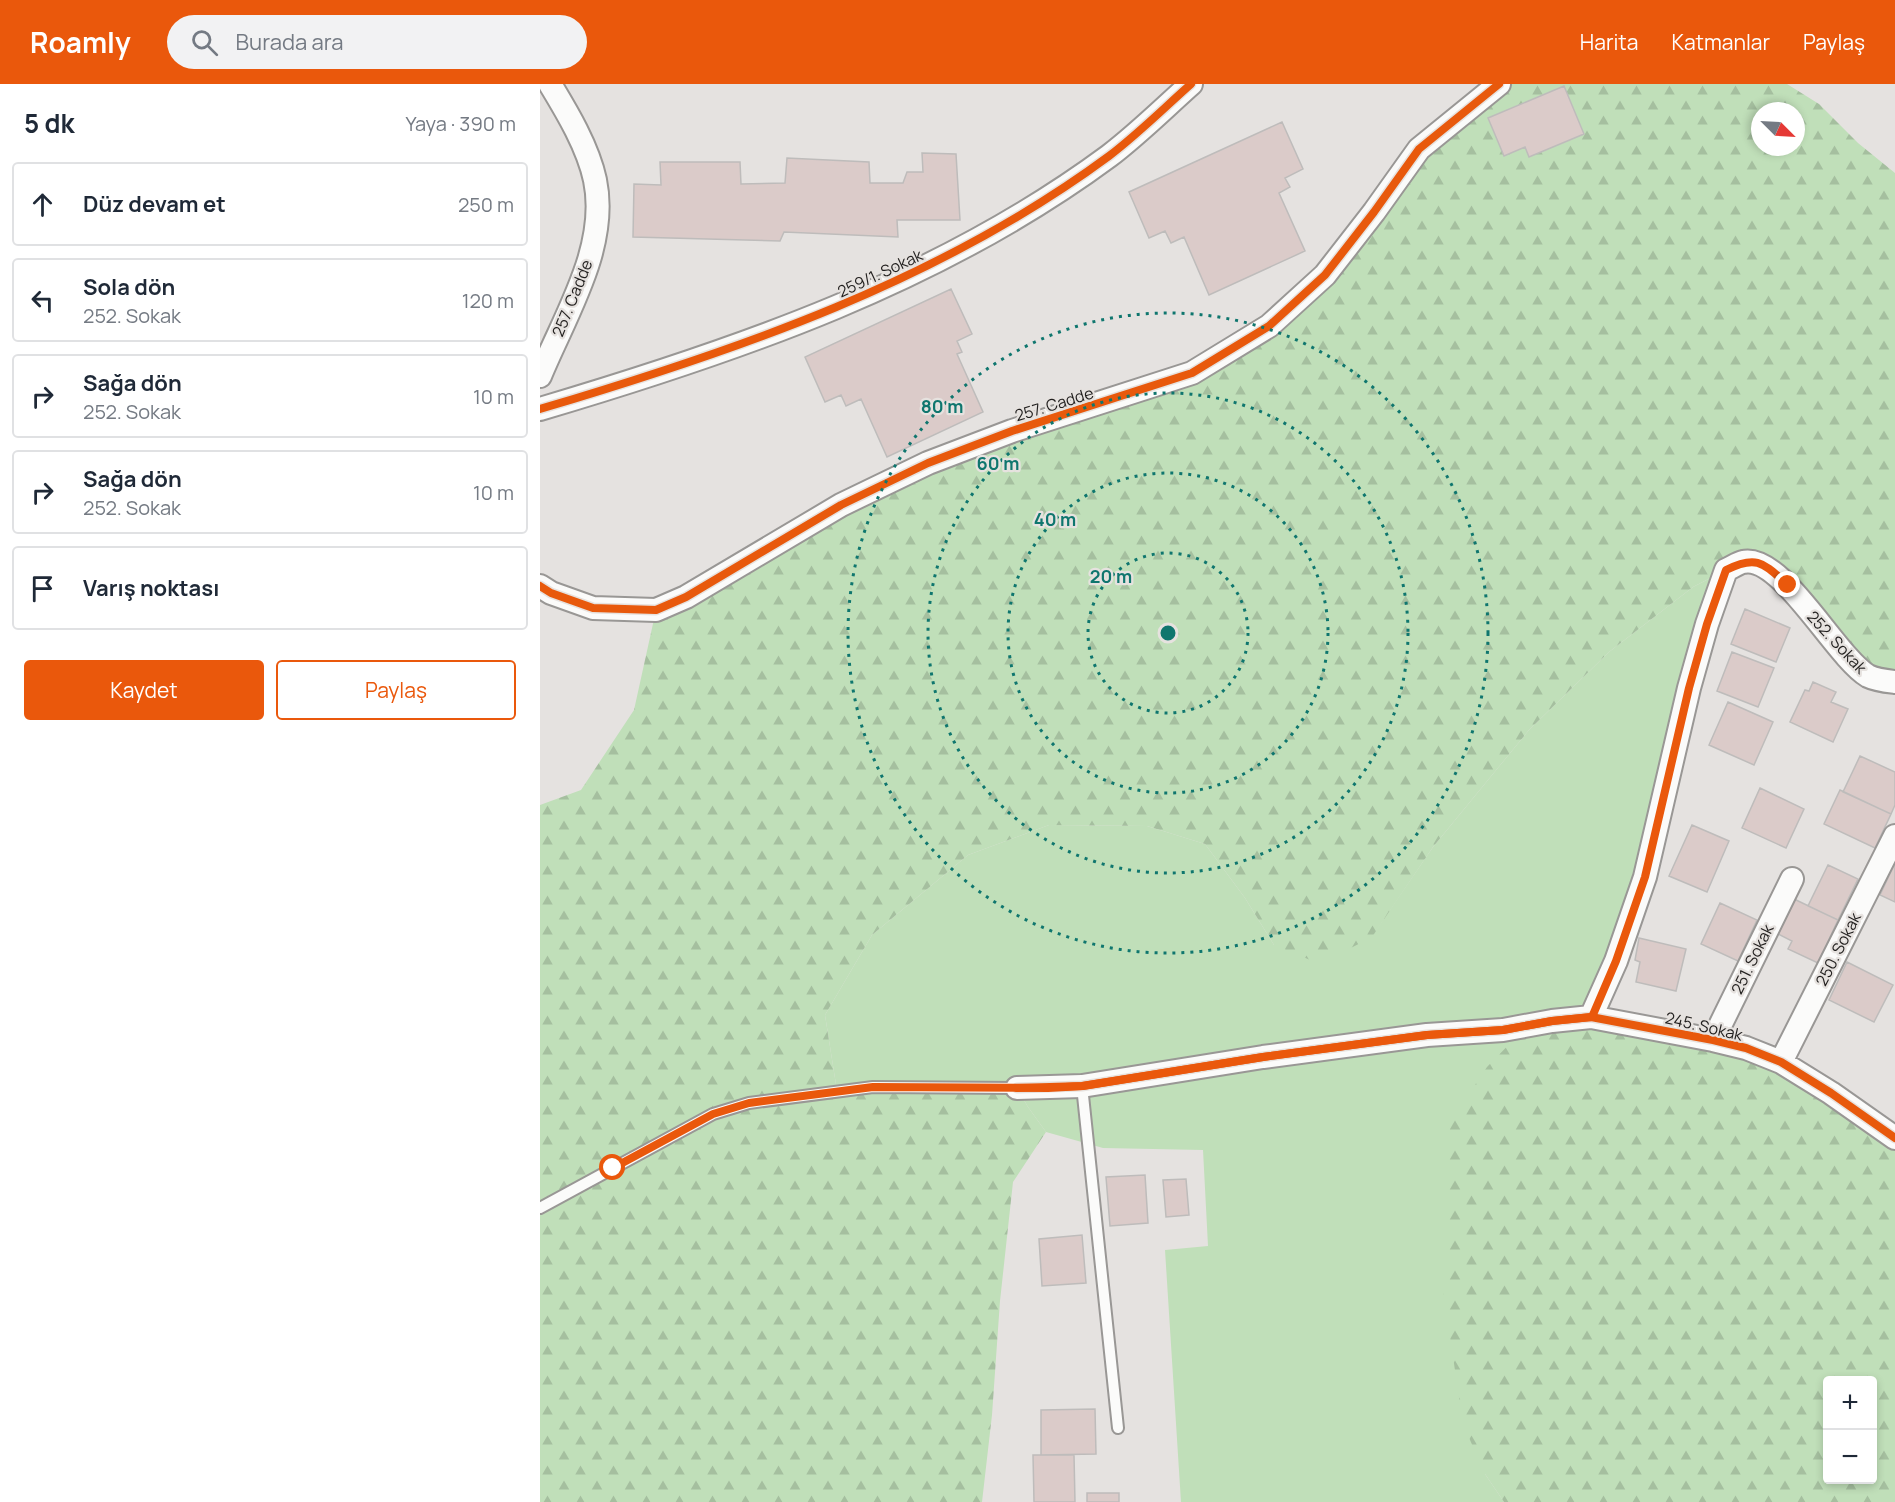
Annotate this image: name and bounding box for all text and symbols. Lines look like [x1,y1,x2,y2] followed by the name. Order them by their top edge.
[167,15,587,69] search box
[30,23,131,61] text: Roamly
[188,26,221,59] icon: search
[236,27,343,57] text: Burada ara
[1580,28,1638,56] text: Harita
[1671,28,1770,56] text: Katmanlar
[1803,28,1865,56] text: Paylaş
[1751,102,1805,156] north arrow
[24,105,74,141] text: 5 dk
[406,110,516,137] text: Yaya · 390 m
[26,188,59,221] icon: ahead
[83,189,226,219] text: Düz devam et
[458,191,514,218] text: 250 m
[834,243,927,302] street label: 259/1. Sokak
[547,256,597,340] street label: 257. Cadde
[83,272,175,302] text: Sola dön
[26,284,59,317] icon: left
[462,287,514,314] text: 120 m
[83,302,181,329] text: 252. Sokak
[83,368,182,398] text: Sağa dön
[26,380,59,413] icon: right
[1012,382,1096,426] street label: 257. Cadde
[473,383,514,410] text: 10 m
[921,394,963,418] text: 80 m
[83,398,181,425] text: 252. Sokak
[977,451,1019,475] text: 60 m
[83,464,182,494] text: Sağa dön
[26,476,59,509] icon: right
[473,479,514,506] text: 10 m
[83,494,181,521] text: 252. Sokak
[1034,507,1076,531] text: 40 m
[1090,564,1132,588] text: 20 m
[1774,571,1800,597] route end
[26,572,59,605] icon: arrive
[83,573,219,603] text: Varış noktası
[1802,606,1872,679] street label: 252. Sokak
[1158,623,1178,643] centre of rings
[24,660,264,720] button: Kaydet
[276,660,516,720] button: Paylaş
[1810,908,1866,989] street label: 250. Sokak
[1726,919,1779,998] street label: 251. Sokak
[1663,1006,1746,1046] street label: 245. Sokak
[599,1154,625,1180] route start
[1823,1376,1877,1484] map controls
[1823,1376,1877,1430] button: +
[1823,1430,1877,1484] button: −

